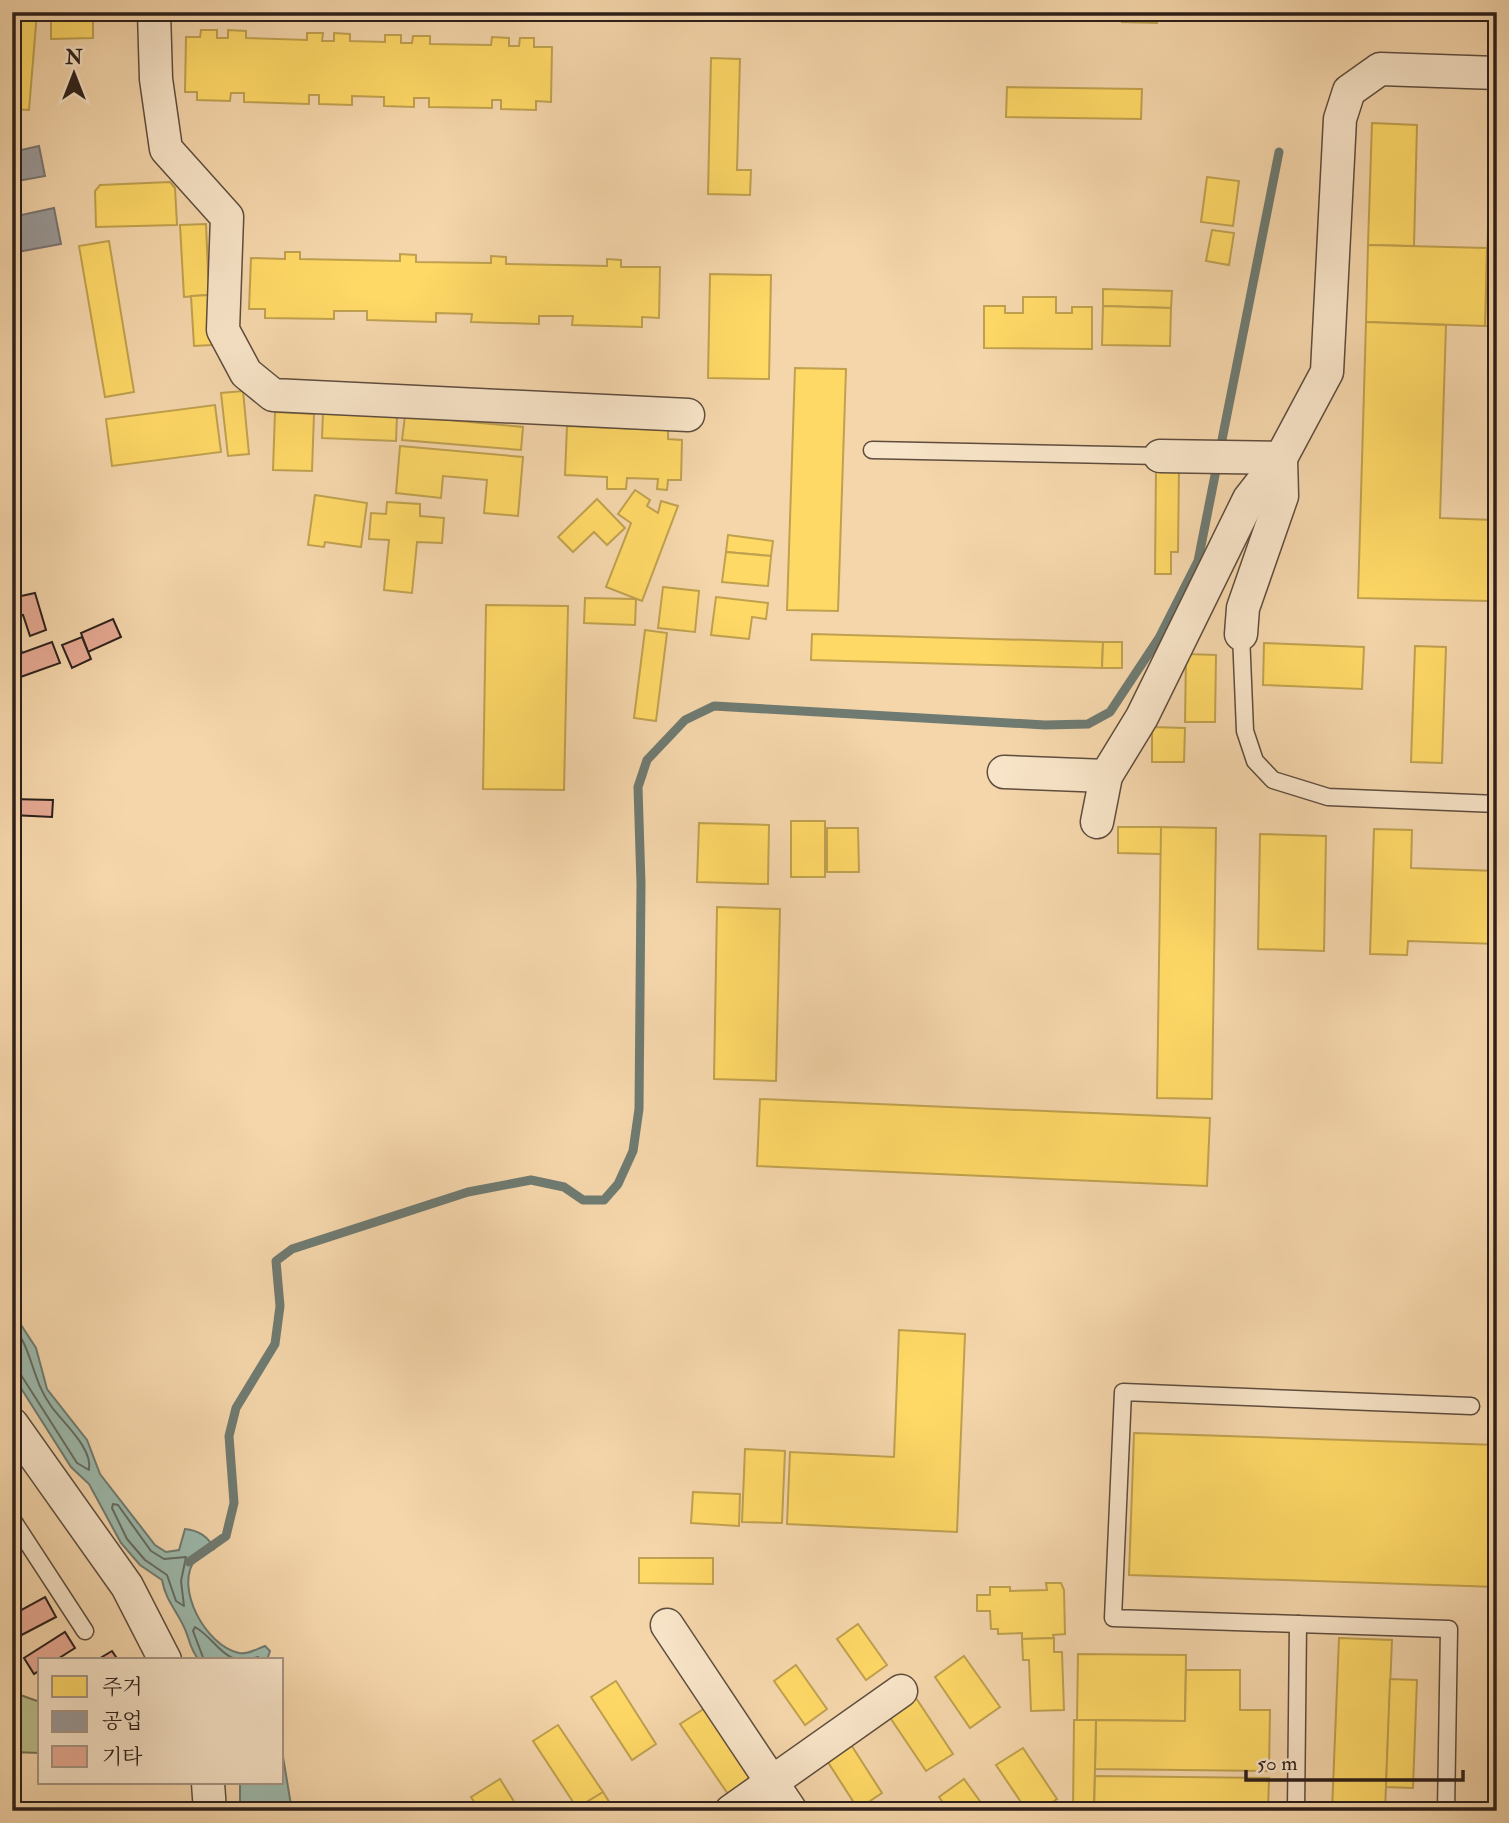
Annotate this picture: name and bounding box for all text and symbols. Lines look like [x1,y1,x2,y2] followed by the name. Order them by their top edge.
[38,38,108,108] north arrow
[64,46,83,70] text: N
[38,1658,284,1784] legend
[102,1674,143,1701] text: 주거
[102,1708,143,1735] text: 공업
[1246,1739,1464,1783] scale bar
[102,1744,143,1771] text: 기타
[1257,1750,1298,1777] text: 50 m

